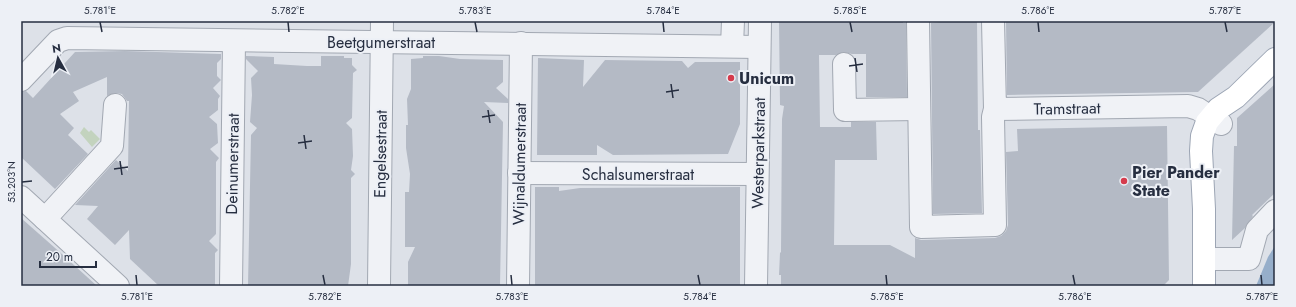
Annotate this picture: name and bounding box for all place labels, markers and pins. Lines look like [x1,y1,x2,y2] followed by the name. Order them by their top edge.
[739,67,794,90] place label: Unicum
[726,73,736,83] marker: Unicum
[1132,161,1220,202] place label: Pier Pander State
[1119,176,1129,186] marker: Pier Pander State

